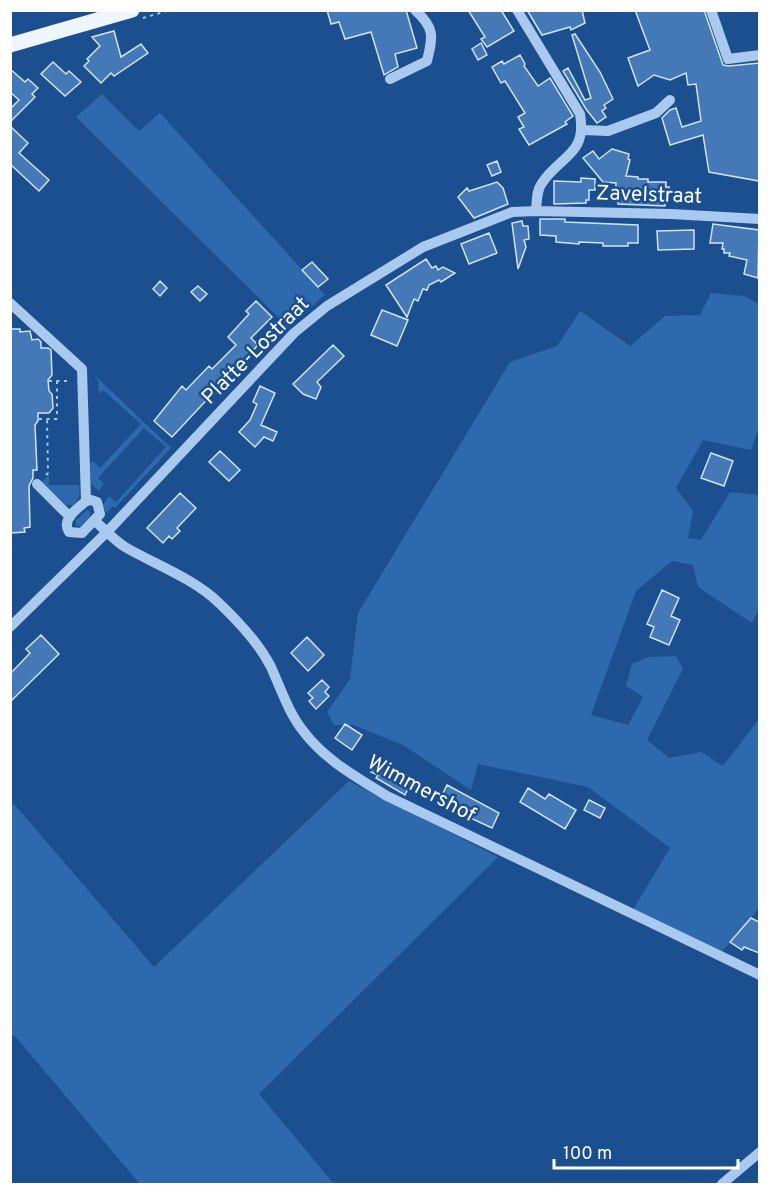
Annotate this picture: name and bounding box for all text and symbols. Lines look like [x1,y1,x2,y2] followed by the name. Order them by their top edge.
[595,180,703,211] street label: Zavelstraat
[196,291,316,411] street label: Platte-Lostraat
[362,749,480,829] street label: Wimmershof
[554,1132,738,1170] scale bar
[563,1143,612,1166] text: 100 m

